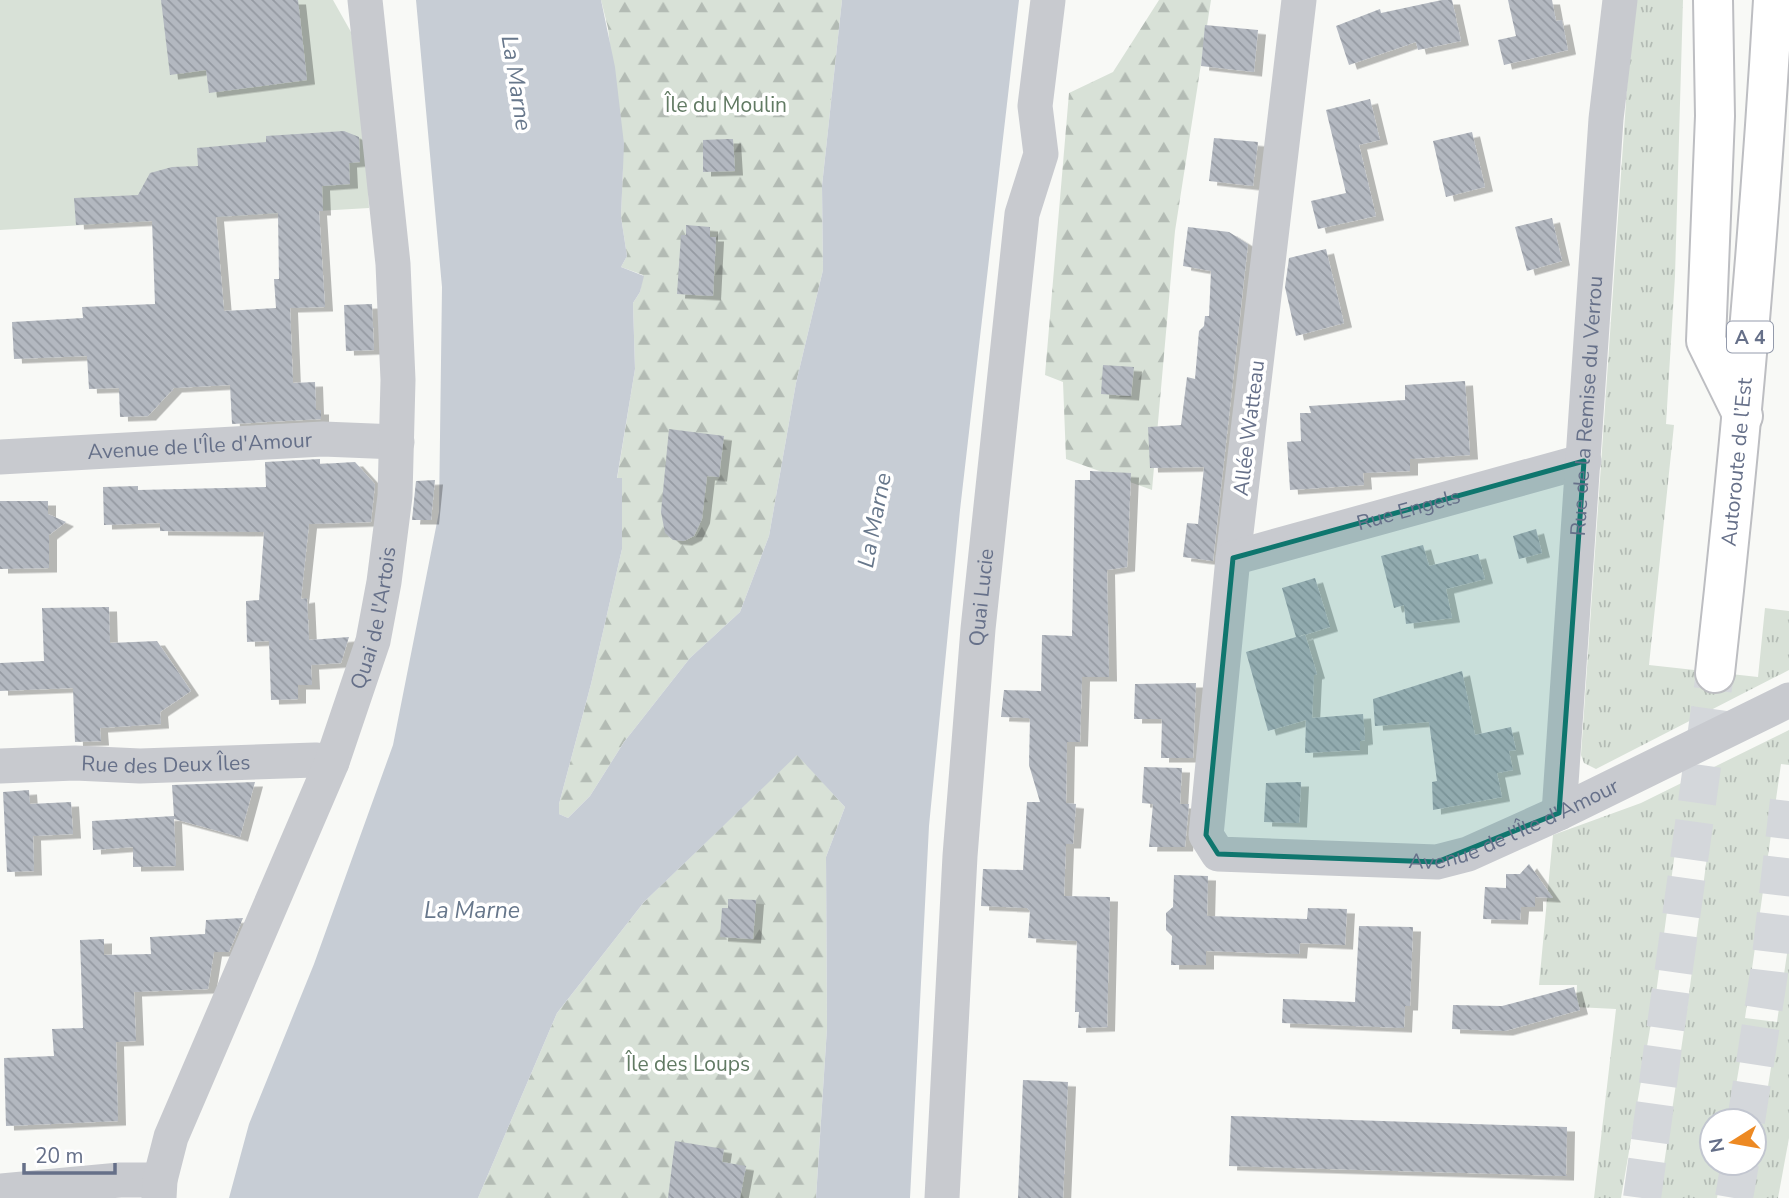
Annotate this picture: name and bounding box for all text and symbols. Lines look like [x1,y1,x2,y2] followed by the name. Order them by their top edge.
[494,33,539,133] water label: La Marne
[664,91,787,119] park label: Île du Moulin
[1564,275,1609,537] street label: Rue de la Remise du Verrou
[1727,322,1773,352] road number: A 4
[1227,358,1271,498] street label: Allée Watteau
[1715,376,1759,548] street label: Autoroute de l’Est
[86,426,313,466] street label: Avenue de l'Île d'Amour
[850,470,899,570] water label: La Marne
[1353,482,1463,537] street label: Rue Engels
[344,545,402,693] street label: Quai de l'Artois
[963,547,1000,647] street label: Quai Lucie
[81,748,251,780] street label: Rue des Deux Îles
[1408,772,1624,876] street label: Avenue de l'Île d'Amour
[424,895,520,926] water label: La Marne
[625,1050,750,1078] park label: Île des Loups
[1698,1107,1768,1177] north arrow
[24,1132,116,1176] scale bar
[1703,1136,1731,1155] text: N
[35,1142,84,1170] text: 20 m

